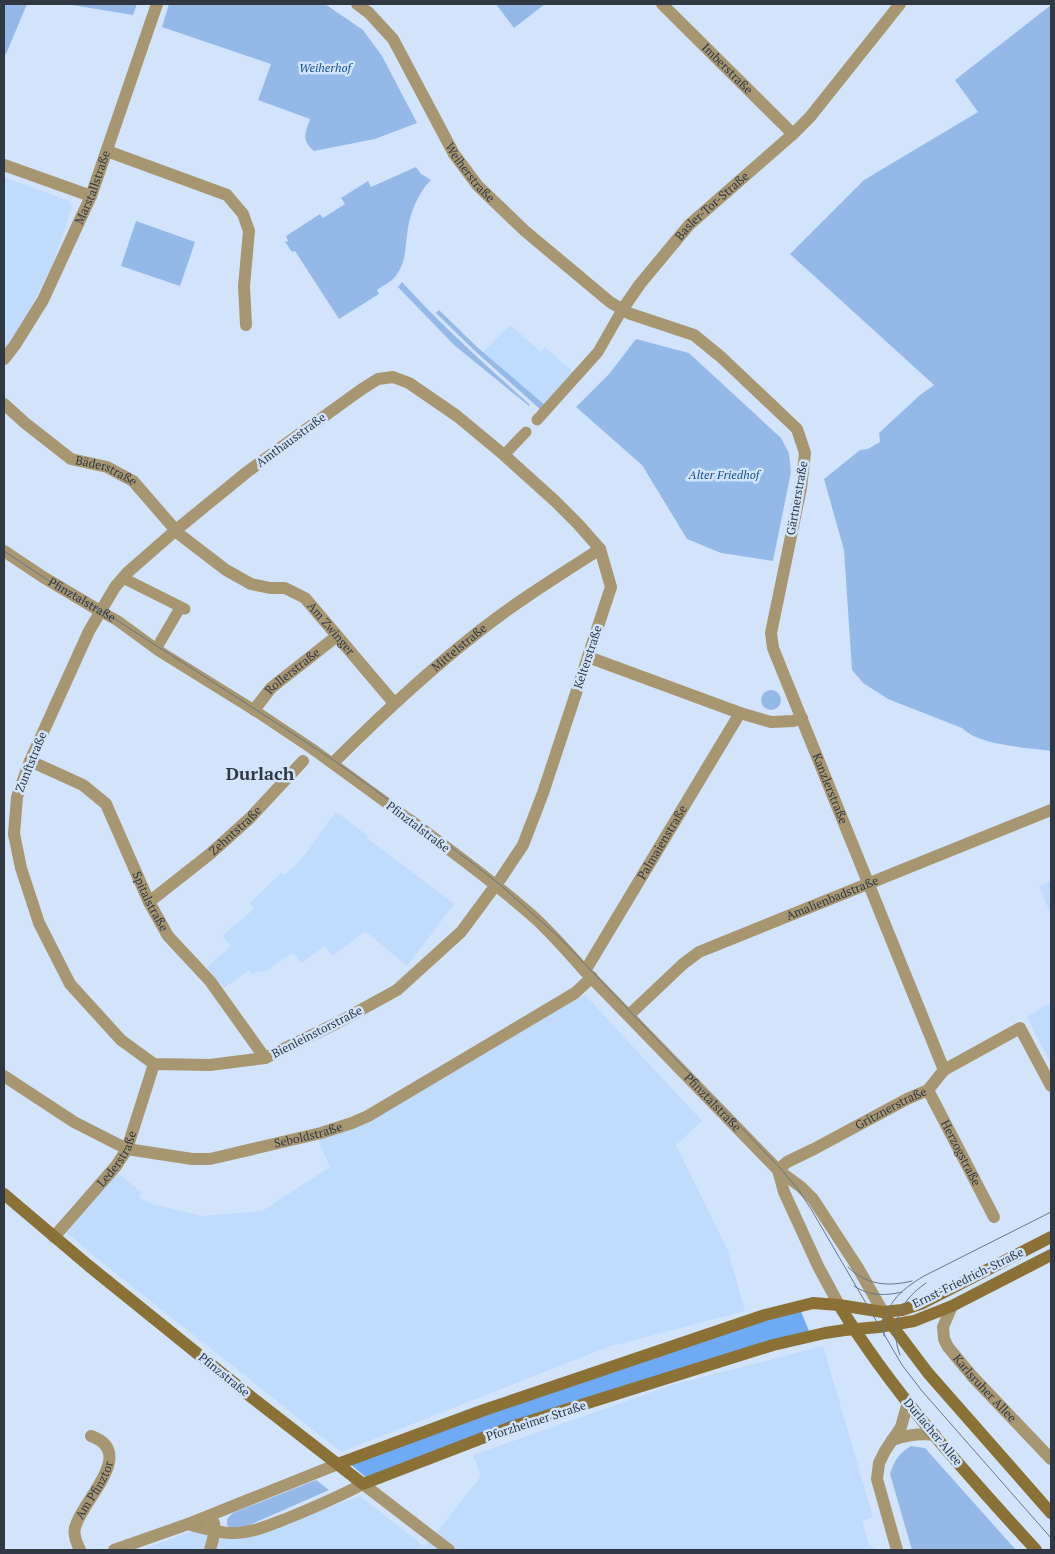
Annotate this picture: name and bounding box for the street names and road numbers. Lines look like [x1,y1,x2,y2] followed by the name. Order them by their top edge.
[699,40,756,97] street label: Imberstraße
[442,140,498,205] street label: Weiherstraße
[71,148,113,227] street label: Marstallstraße
[672,168,752,243] street label: Basler-Tor-Straße
[253,409,328,470] street label: Amthausstraße
[74,452,141,488] street label: Bäderstraße
[783,460,810,536] street label: Gärtnerstraße
[46,574,119,625] street label: Pfinztalstraße
[305,599,358,658] street label: Am Zwinger
[428,620,489,674] street label: Mittelstraße
[570,623,605,691] street label: Kelterstraße
[261,644,323,697] street label: Rollerstraße
[12,729,49,794] street label: Zunftstraße
[809,751,851,826] street label: Kanzlerstraße
[384,798,453,855] street label: Pfinztalstraße
[634,802,690,882] street label: Palmaienstraße
[206,803,264,858] street label: Zehntstraße
[130,869,172,934] street label: Spitalstraße
[784,872,881,923] street label: Amalienbadstraße
[269,1002,364,1061] street label: Bienleinstorstraße
[681,1070,745,1135] street label: Pfinztalstraße
[852,1083,929,1133] street label: Gritznerstraße
[938,1117,984,1188] street label: Herzogstraße
[272,1119,344,1151] street label: Seboldstraße
[93,1129,139,1190] street label: Lederstraße
[910,1244,1026,1311] street label: Ernst-Friedrich-Straße
[196,1349,253,1400] street label: Pfinzstraße
[950,1351,1020,1425] street label: Karlsruher Allee
[901,1395,966,1468] street label: Durlacher Allee
[484,1397,588,1444] street label: Pforzheimer Straße
[72,1459,116,1522] street label: Am Pfinztor

